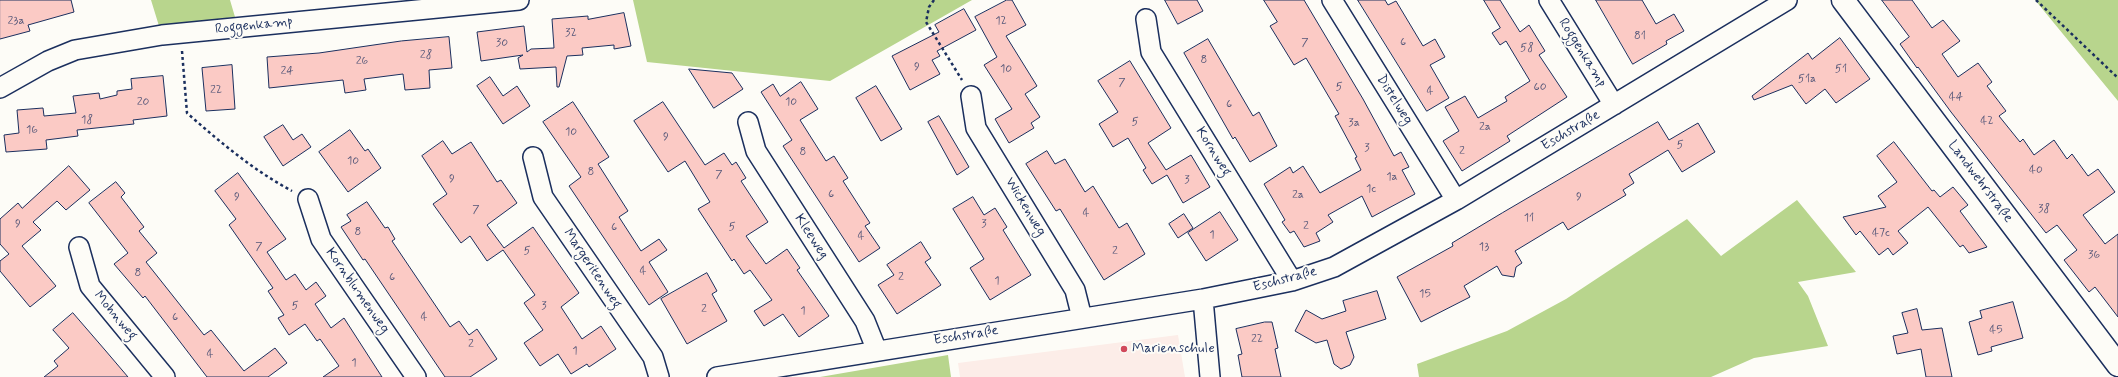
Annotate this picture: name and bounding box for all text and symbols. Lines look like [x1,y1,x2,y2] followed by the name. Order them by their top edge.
[7,14,25,28] house number: 23a
[214,14,294,38] street label: Roggenkamp
[995,14,1007,28] house number: 12
[1554,15,1610,91] street label: Roggenkamp
[565,26,577,40] house number: 32
[1634,29,1646,43] house number: 81
[1400,35,1406,49] house number: 6
[496,36,508,50] house number: 30
[1301,36,1309,50] house number: 7
[1520,41,1534,55] house number: 58
[420,48,432,62] house number: 28
[1201,53,1207,67] house number: 8
[356,54,368,68] house number: 26
[914,60,920,74] house number: 9
[1000,62,1012,76] house number: 10
[1835,62,1847,76] house number: 51
[280,64,294,78] house number: 24
[1372,72,1416,128] street label: Distelweg
[1798,72,1816,86] house number: 51a
[1118,76,1126,90] house number: 7
[1335,80,1343,94] house number: 5
[1533,80,1547,94] house number: 60
[210,83,222,97] house number: 22
[1427,84,1433,98] house number: 4
[1949,90,1963,104] house number: 44
[137,95,149,109] house number: 20
[785,95,797,109] house number: 10
[1226,97,1232,111] house number: 6
[1539,107,1603,155] street label: Eschstraße
[81,113,93,127] house number: 18
[1980,114,1994,128] house number: 42
[1131,115,1139,129] house number: 5
[1348,116,1360,130] house number: 3a
[1479,120,1491,134] house number: 2a
[26,123,38,137] house number: 16
[1191,124,1235,180] street label: Kornweg
[565,125,577,139] house number: 10
[663,130,669,144] house number: 9
[1676,138,1684,152] house number: 5
[1944,138,2016,226] street label: Landwehrstraße
[1364,141,1370,155] house number: 3
[1459,144,1465,158] house number: 2
[800,145,806,159] house number: 8
[347,154,359,168] house number: 10
[2029,163,2043,177] house number: 40
[588,165,594,179] house number: 8
[715,168,723,182] house number: 7
[1386,170,1398,184] house number: 1a
[449,172,455,186] house number: 9
[1184,173,1190,187] house number: 3
[1001,175,1049,239] street label: Wickenweg
[1366,182,1376,196] house number: 1c
[828,187,834,201] house number: 6
[1292,188,1304,202] house number: 2a
[234,190,240,204] house number: 9
[1576,190,1582,204] house number: 9
[2038,202,2050,216] house number: 38
[472,203,480,217] house number: 7
[1083,206,1089,220] house number: 4
[790,211,832,263] street label: Kleeweg
[1524,211,1534,225] house number: 11
[15,217,21,231] house number: 9
[981,217,987,231] house number: 3
[1303,219,1309,233] house number: 2
[611,220,617,234] house number: 6
[728,220,736,234] house number: 5
[355,225,361,239] house number: 8
[559,226,625,312] street label: Margeritenweg
[1872,226,1890,240] house number: 47c
[1209,228,1215,242] house number: 1
[858,229,864,243] house number: 4
[255,240,263,254] house number: 7
[1479,240,1489,254] house number: 13
[523,244,531,258] house number: 5
[1112,244,1118,258] house number: 2
[321,245,393,337] street label: Kornblumenweg
[2088,248,2100,262] house number: 36
[1251,263,1319,297] street label: Eschstraße
[640,264,646,278] house number: 4
[135,266,141,280] house number: 8
[389,270,395,284] house number: 6
[898,270,904,284] house number: 2
[994,274,1000,288] house number: 1
[1419,287,1431,301] house number: 15
[90,288,140,344] street label: Mohnweg
[291,299,299,313] house number: 5
[541,299,547,313] house number: 3
[701,302,707,316] house number: 2
[800,304,806,318] house number: 1
[172,310,178,324] house number: 6
[421,310,427,324] house number: 4
[932,323,1000,349] street label: Eschstraße
[1989,323,2003,337] house number: 45
[1251,332,1263,346] house number: 22
[468,337,474,351] house number: 2
[1132,341,1215,357] place label: Marienschule
[572,344,578,358] house number: 1
[1119,344,1129,354] marker: Marienschule
[207,347,213,361] house number: 4
[351,356,357,370] house number: 1

